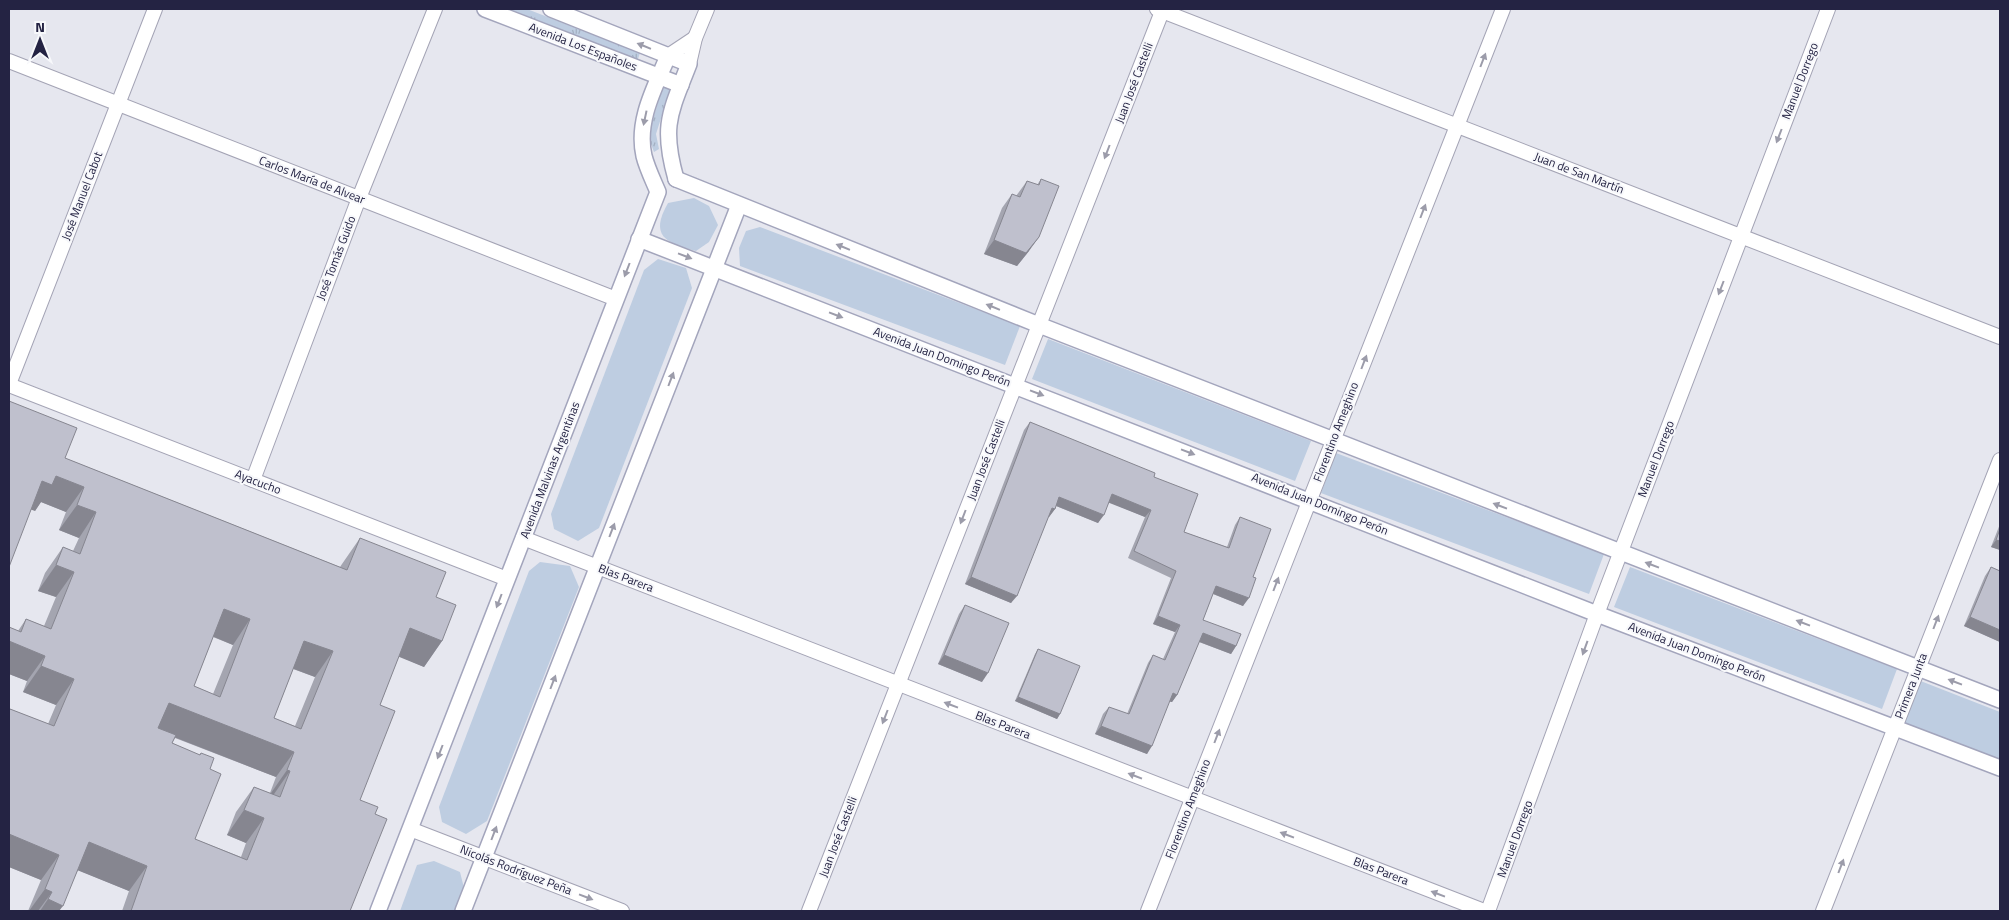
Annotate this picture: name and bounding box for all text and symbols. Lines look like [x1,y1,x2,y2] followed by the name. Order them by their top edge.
[15,15,65,65] north arrow
[35,16,45,37] text: N
[526,17,641,76] street label: Avenida Los Españoles
[1109,39,1158,126] street label: Juan José Castelli
[1776,40,1823,122] street label: Manuel Dorrego
[636,42,651,49] one-way arrow
[1479,52,1487,67] one-way arrow
[641,110,649,125] one-way arrow
[1775,129,1783,144] one-way arrow
[1103,145,1111,160] one-way arrow
[1531,147,1627,198] street label: Juan de San Martín
[56,148,107,243] street label: José Manuel Cabot
[256,151,368,209] street label: Carlos María de Alvear
[1419,203,1427,218] one-way arrow
[311,213,360,303] street label: José Tomás Guido
[835,242,850,250] one-way arrow
[678,252,693,260] one-way arrow
[623,263,631,278] one-way arrow
[1717,281,1725,296] one-way arrow
[986,303,1001,310] one-way arrow
[829,312,844,319] one-way arrow
[871,322,1014,392] street label: Avenida Juan Domingo Perón
[1360,354,1368,369] one-way arrow
[667,371,675,386] one-way arrow
[1308,379,1363,484] street label: Florentino Ameghino
[1030,389,1045,397] one-way arrow
[515,398,585,541] street label: Avenida Malvinas Argentinas
[961,416,1010,503] street label: Juan José Castelli
[1632,418,1679,500] street label: Manuel Dorrego
[1181,448,1196,456] one-way arrow
[232,464,284,499] street label: Ayacucho
[1249,467,1391,540] street label: Avenida Juan Domingo Perón
[1493,501,1507,509] one-way arrow
[959,510,967,524] one-way arrow
[609,523,616,538] one-way arrow
[596,558,657,597] street label: Blas Parera
[1644,561,1659,568] one-way arrow
[1273,577,1281,591] one-way arrow
[495,594,503,609] one-way arrow
[1933,615,1941,629] one-way arrow
[1626,617,1769,687] street label: Avenida Juan Domingo Perón
[1795,619,1810,627] one-way arrow
[1581,640,1588,655] one-way arrow
[1889,650,1932,722] street label: Primera Junta
[549,675,557,689] one-way arrow
[1947,678,1962,686] one-way arrow
[944,700,958,708] one-way arrow
[973,705,1034,744] street label: Blas Parera
[881,710,889,725] one-way arrow
[1214,728,1221,743] one-way arrow
[436,745,443,760] one-way arrow
[1160,756,1215,861] street label: Florentino Ameghino
[1128,772,1143,779] one-way arrow
[813,793,862,880] street label: Juan José Castelli
[1492,797,1537,880] street label: Manuel Dorrego
[490,826,498,840] one-way arrow
[1279,831,1294,839] one-way arrow
[458,839,575,900] street label: Nicolás Rodríguez Peña
[1351,851,1412,890] street label: Blas Parera
[1837,859,1845,873] one-way arrow
[1431,889,1446,897] one-way arrow
[579,894,593,902] one-way arrow

